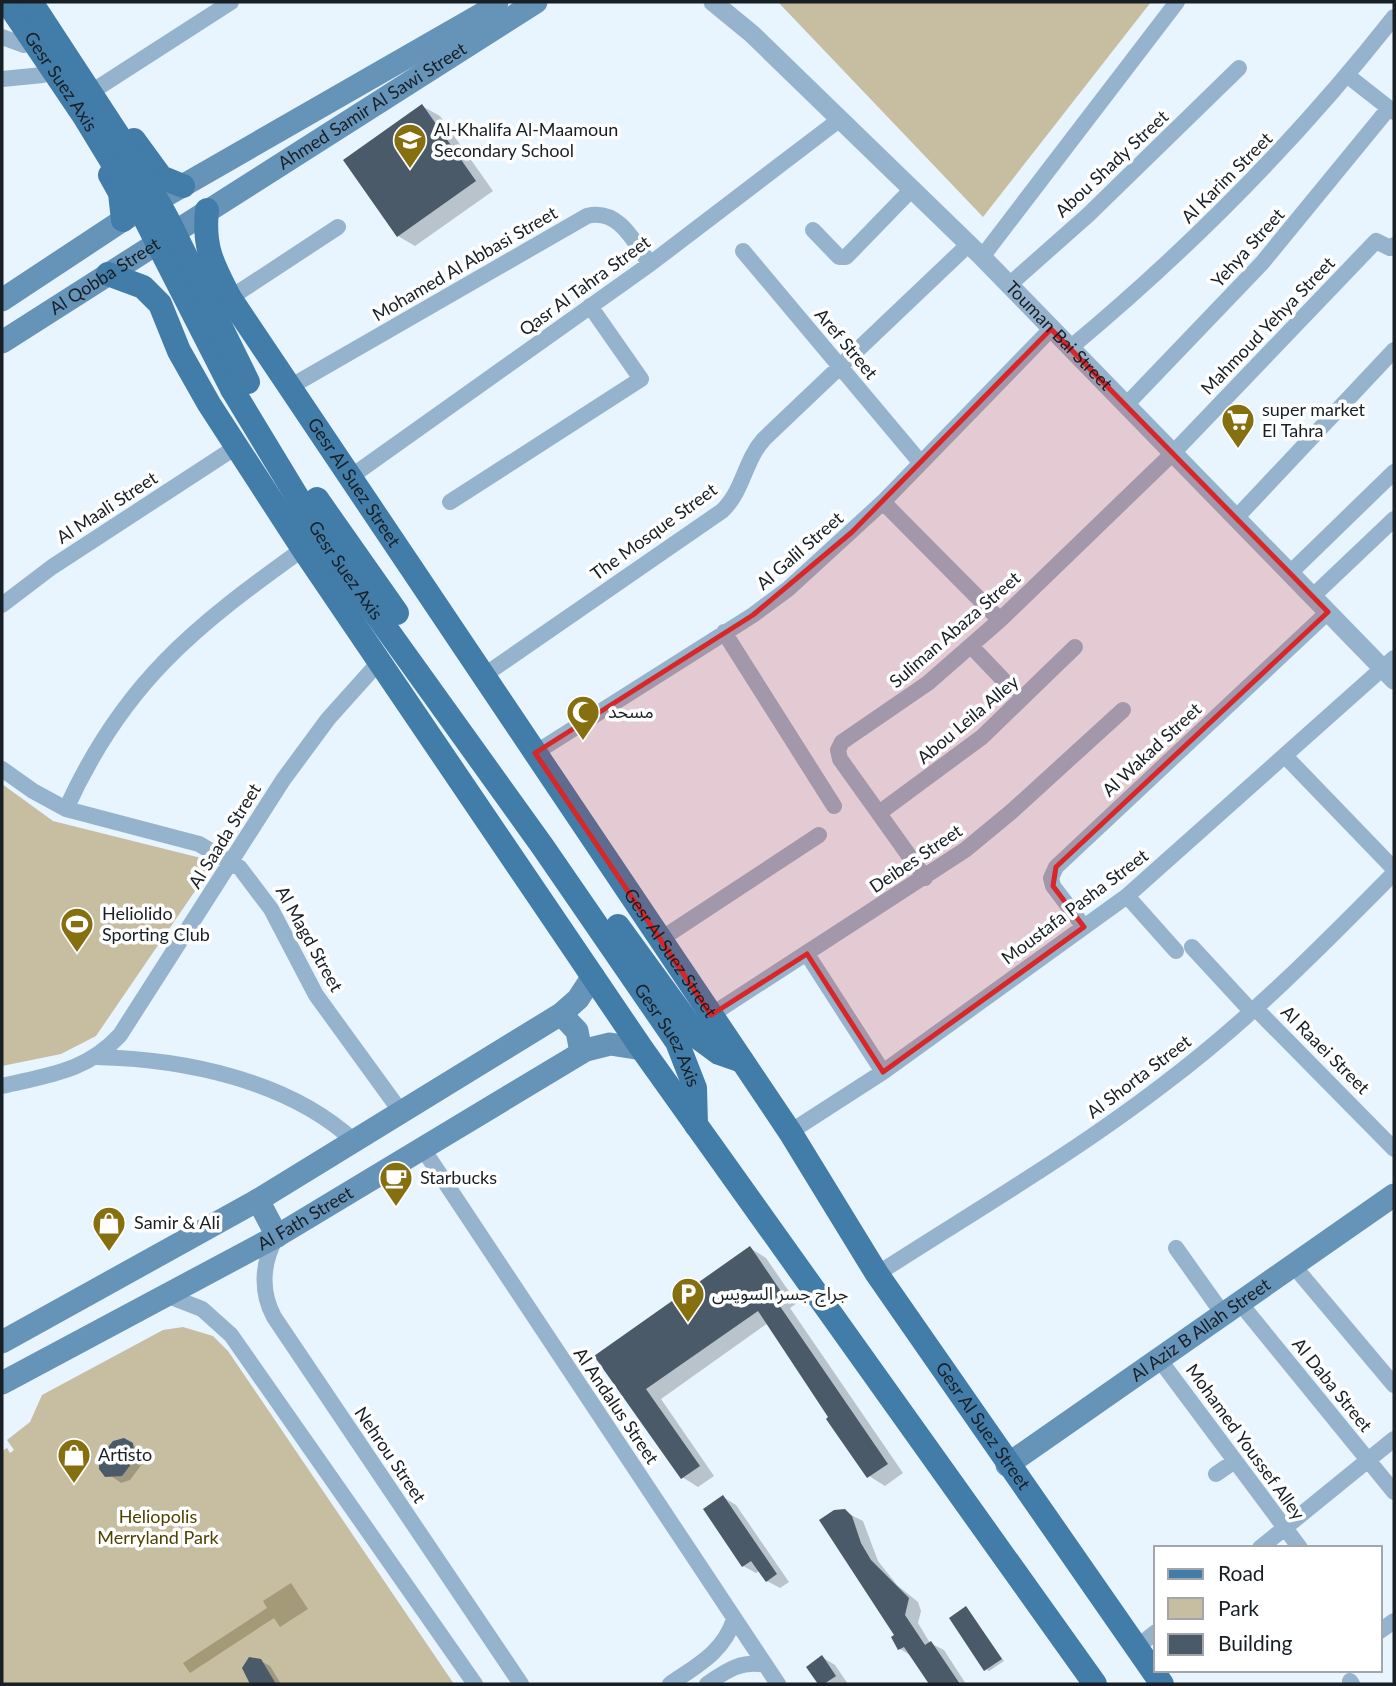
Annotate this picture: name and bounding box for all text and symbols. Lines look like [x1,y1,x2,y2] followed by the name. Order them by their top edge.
[20,27,103,135] street label: Gesr Suez Axis
[273,37,471,174] street label: Ahmed Samir Al Sawi Street
[1050,105,1173,221] street label: Abou Shady Street
[434,118,618,161] place label: Al-Khalifa Al-Maamoun Secondary School
[391,121,429,170] school or university icon: Al-Khalifa Al-Maamoun Secondary School
[1176,127,1277,227] street label: Al Karim Street
[368,201,561,325] street label: Mohamed Al Abbasi Street
[1206,203,1289,291] street label: Yehya Street
[515,230,655,340] street label: Qasr Al Tahra Street
[45,232,164,319] street label: Al Qobba Street
[1196,251,1339,399] street label: Mahmoud Yehya Street
[1002,276,1118,395] street label: Touman Bai Street
[811,303,883,384] street label: Aref Street
[1262,398,1366,441] place label: super market El Tahra
[1219,401,1257,450] supermarket icon: super market El Tahra
[304,413,406,551] street label: Gesr Al Suez Street
[52,466,162,548] street label: Al Maali Street
[586,478,721,584] street label: The Mosque Street
[751,506,848,594] street label: Al Galil Street
[304,516,388,624] street label: Gesr Suez Axis
[884,566,1025,692] street label: Suliman Abaza Street
[912,670,1023,768] street label: Abou Leila Alley
[564,693,602,742] mosque icon: مسحد
[1097,697,1206,801] street label: Al Wakad Street
[608,700,654,722] place label: مسحد
[183,778,265,892] street label: Al Saada Street
[865,819,966,897] street label: Deibes Street
[997,844,1152,968] street label: Moustafa Pasha Street
[272,882,348,996] street label: Al Magd Street
[620,884,722,1022] street label: Gesr Al Suez Street
[102,902,210,945] place label: Heliolido Sporting Club
[58,905,96,954] sports icon: Heliolido Sporting Club
[630,979,705,1090] street label: Gesr Suez Axis
[1277,1001,1375,1098] street label: Al Raaei Street
[1082,1030,1195,1123] street label: Al Shorta Street
[377,1159,415,1208] cafe icon: Starbucks
[420,1166,497,1188] place label: Starbucks
[253,1181,357,1254] street label: Al Fath Street
[90,1204,128,1253] shop icon: Samir & Ali
[134,1211,220,1233] place label: Samir & Ali
[1126,1273,1274,1385] street label: Al Aziz B Allah Street
[669,1275,707,1324] parking icon: جراج جسر السويس
[712,1282,848,1307] place label: جراج جسر السويس
[1288,1333,1378,1436] street label: Al Daba Street
[570,1343,664,1468] street label: Al Andalus Street
[931,1357,1036,1494] street label: Gesr Al Suez Street
[1182,1359,1310,1524] street label: Mohamed Youssef Alley
[351,1402,431,1507] street label: Nehrou Street
[55,1436,93,1485] shop icon: Artisto
[98,1443,152,1465] place label: Artisto
[97,1505,220,1548] park label: Heliopolis Merryland Park
[1154,1546,1382,1672] legend
[1218,1560,1265,1585] text: Road
[1218,1595,1259,1620] text: Park
[1218,1630,1293,1655] text: Building

